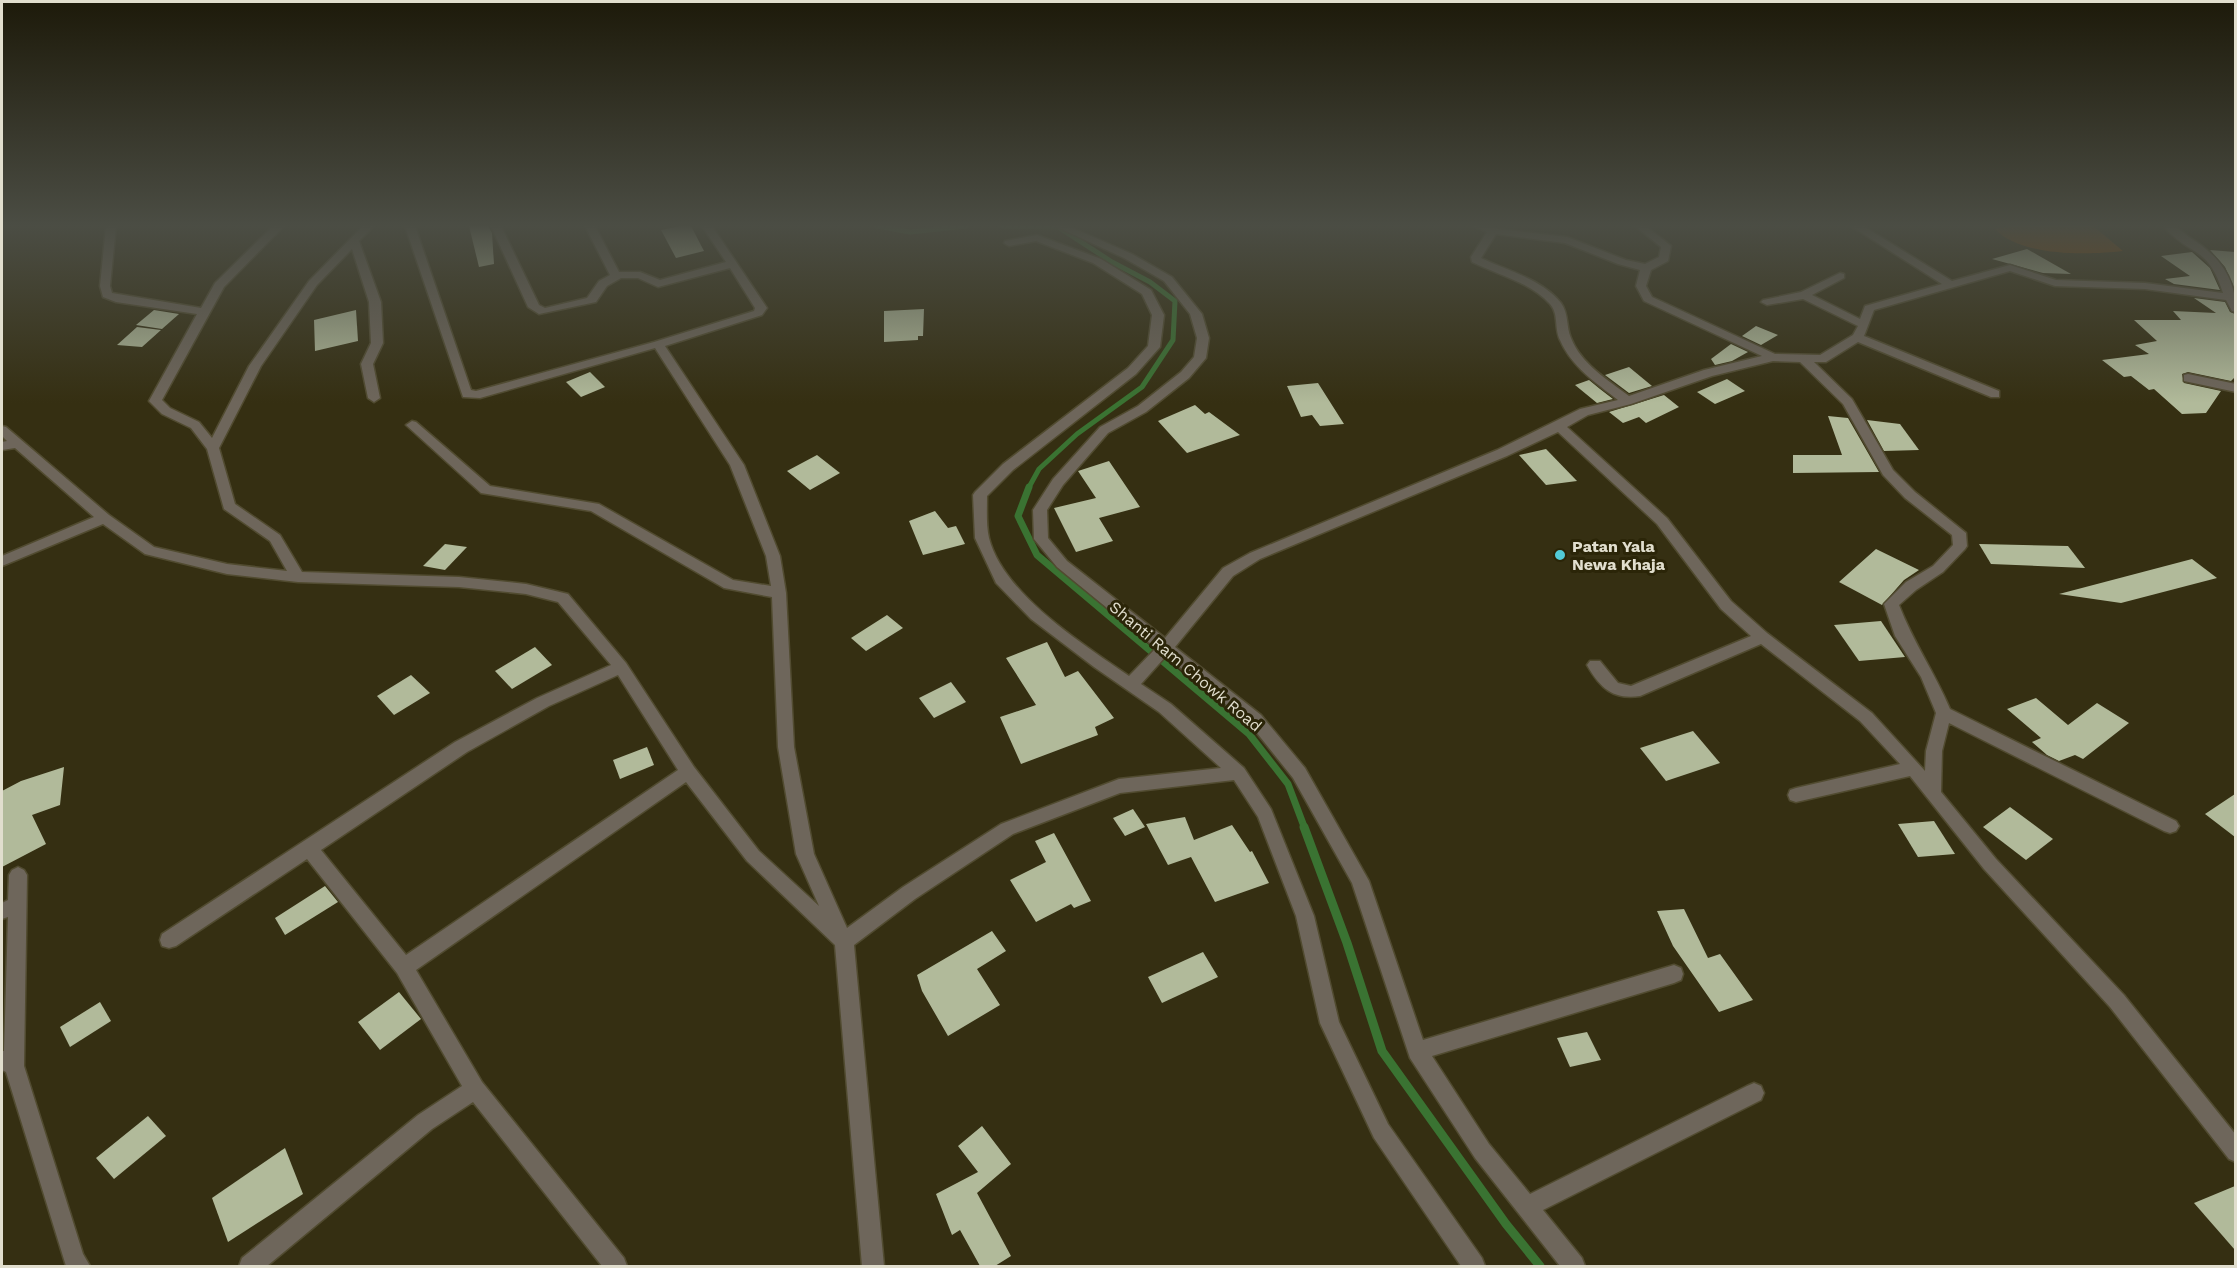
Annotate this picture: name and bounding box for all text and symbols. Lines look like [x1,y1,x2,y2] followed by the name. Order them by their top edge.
[1572,537,1666,574] place label: Patan Yala Newa Khaja
[1553,548,1567,562] marker: Patan Yala Newa Khaja
[1106,597,1266,736] street label: Shanti Ram Chowk Road

